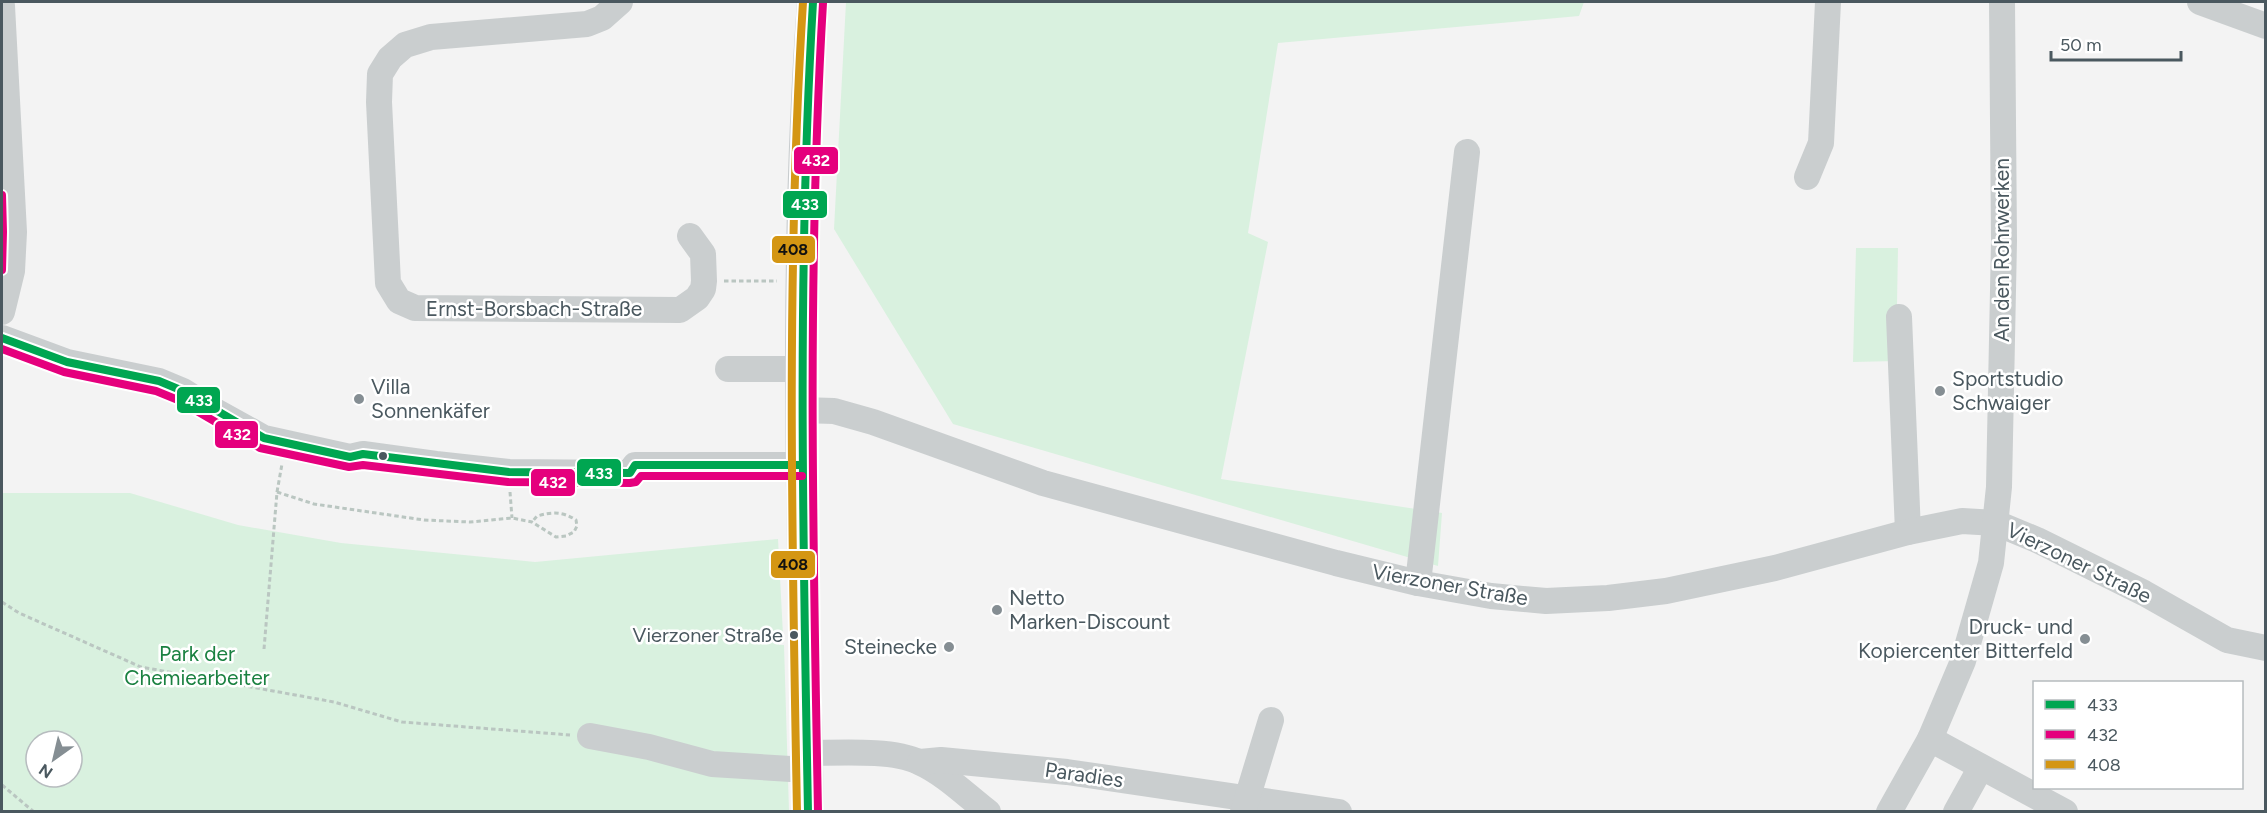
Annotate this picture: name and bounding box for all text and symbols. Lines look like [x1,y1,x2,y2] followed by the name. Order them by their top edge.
[2051,24,2182,62] scale bar
[2060,34,2102,56] text: 50 m
[793,146,839,175] line badge: 432
[802,151,830,170] text: 432
[1989,158,2014,342] street label: An den Rohrwerken
[782,190,828,219] line badge: 433
[791,195,819,214] text: 433
[771,235,816,264] line badge: 408
[778,240,808,259] text: 408
[426,296,642,321] street label: Ernst-Borsbach-Straße
[1952,366,2063,415] place label: Sportstudio Schwaiger
[371,374,490,423] place label: Villa Sonnenkäfer
[1933,384,1947,398] marker: Sportstudio Schwaiger
[176,386,221,414] line badge: 433
[185,391,213,410] text: 433
[352,392,366,406] marker: Villa Sonnenkäfer
[214,420,259,449] line badge: 432
[223,425,251,444] text: 432
[377,450,389,462] unlabelled marker
[576,458,622,487] line badge: 433
[585,464,613,483] text: 433
[530,468,576,497] line badge: 432
[539,473,567,492] text: 432
[2003,517,2156,608] street label: Vierzoner Straße
[770,550,816,579] line badge: 408
[778,555,808,574] text: 408
[1370,558,1530,611] street label: Vierzoner Straße
[1009,585,1171,634] place label: Netto Marken-Discount
[990,603,1004,617] marker: Netto Marken-Discount
[1858,614,2073,663] place label: Druck- und Kopiercenter Bitterfeld
[633,623,783,647] place label: Vierzoner Straße
[788,629,800,641] marker: Vierzoner Straße
[2078,632,2092,646] marker: Druck- und Kopiercenter Bitterfeld
[844,634,937,659] place label: Steinecke
[942,640,956,654] marker: Steinecke
[124,641,270,690] park label: Park der Chemiearbeiter
[2033,681,2243,789] legend
[2087,694,2118,716] text: 433
[2087,724,2118,746] text: 432
[24,729,84,789] north arrow
[2087,754,2121,776] text: 408
[1043,757,1125,792] street label: Paradies
[35,760,56,782] text: N

